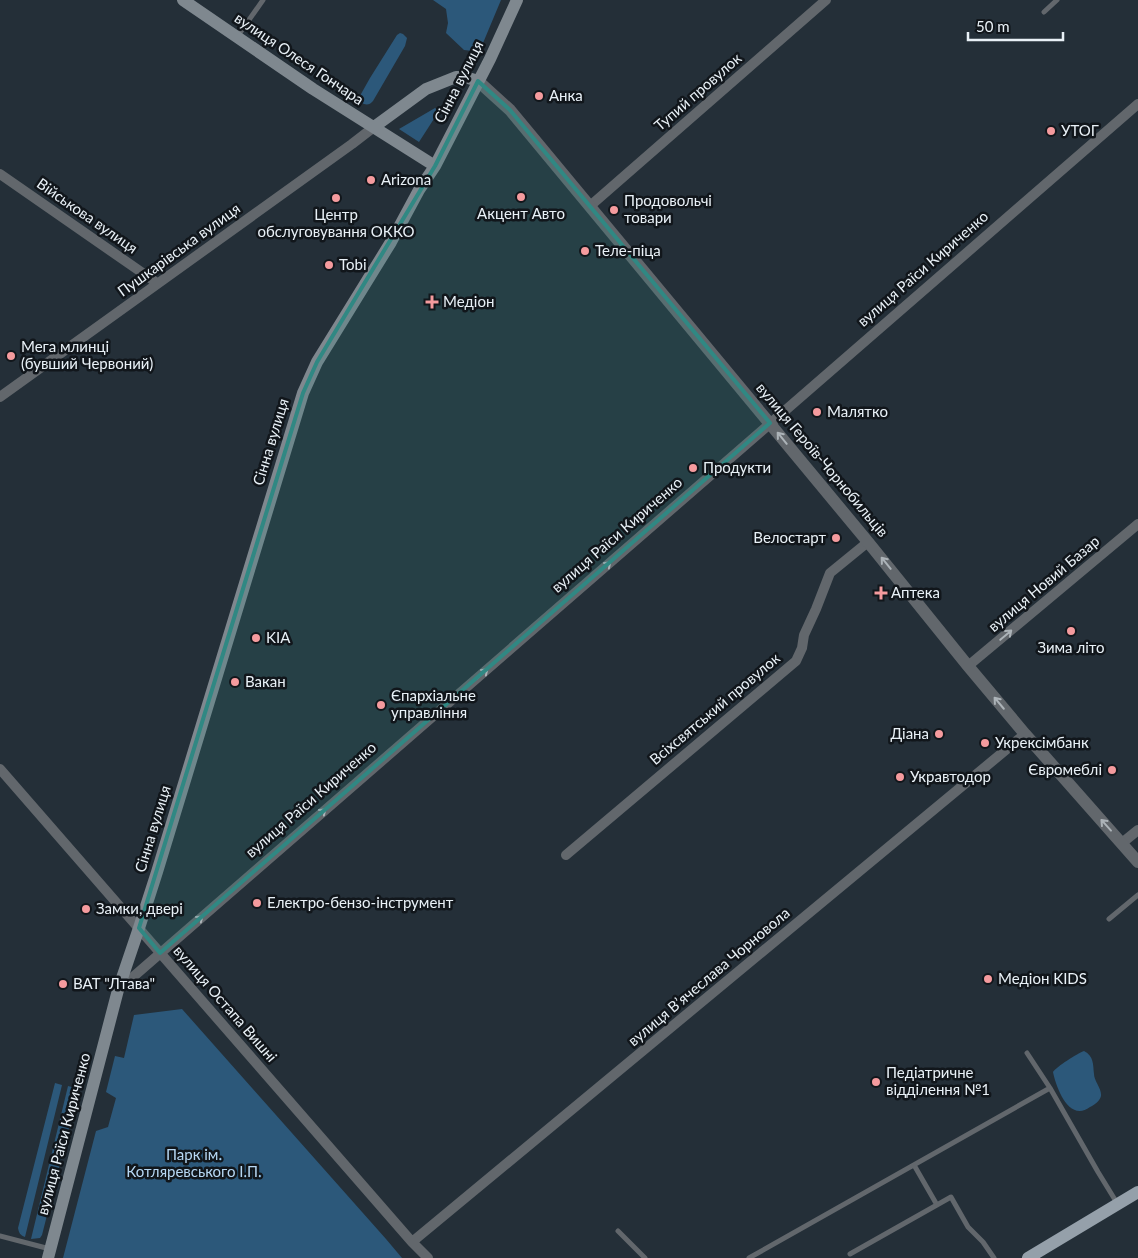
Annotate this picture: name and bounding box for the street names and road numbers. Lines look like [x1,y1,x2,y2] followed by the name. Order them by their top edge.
[232,8,368,108] street label: вулиця Олеся Гончара
[430,37,487,126] street label: Сінна вулиця
[650,48,745,134] street label: Тупий провулок
[34,174,141,257] street label: Військова вулиця
[114,199,243,300] street label: Пушкарівська вулиця
[853,207,991,330] street label: вулиця Раїси Кириченко
[753,379,892,540] street label: вулиця Героїв-Чорнобильців
[248,396,292,487] street label: Сінна вулиця
[547,473,685,596] street label: вулиця Раїси Кириченко
[984,531,1103,635] street label: вулиця Новий Базар
[646,648,783,768] street label: Всіхсвятський провулок
[241,738,379,861] street label: вулиця Раїси Кириченко
[130,783,174,874] street label: Сінна вулиця
[624,903,793,1049] street label: вулиця Вʼячеслава Чорновола
[170,941,281,1065] street label: вулиця Остапа Вишні
[33,1051,93,1217] street label: вулиця Раїси Кириченко

